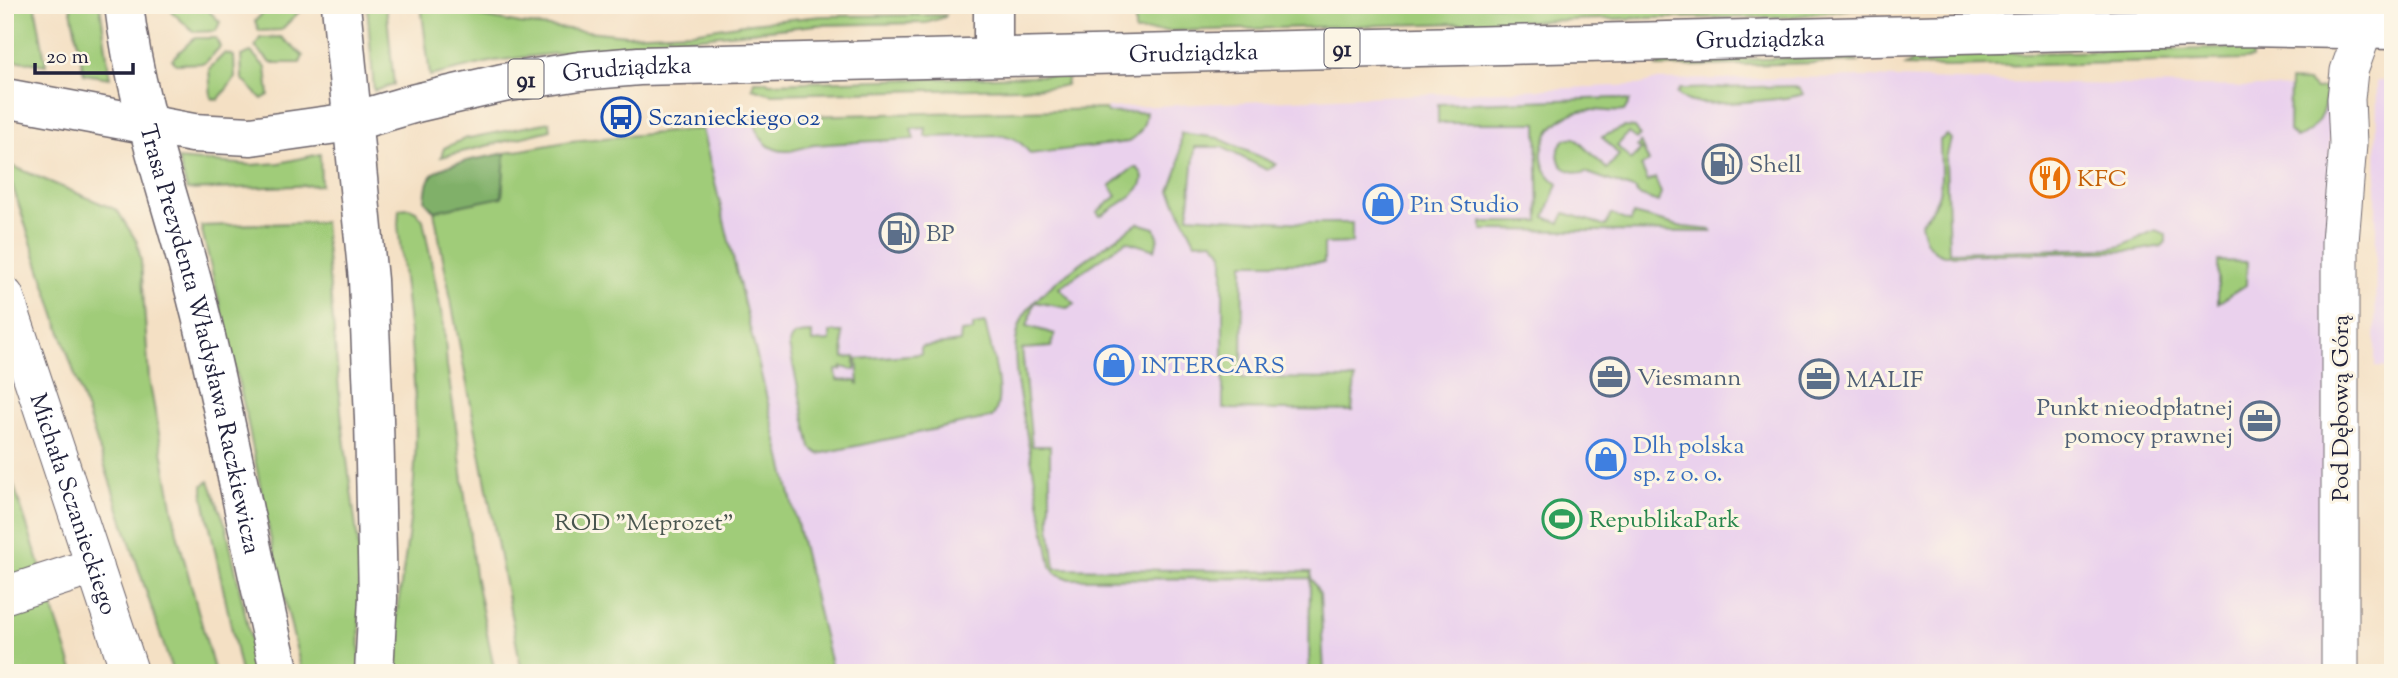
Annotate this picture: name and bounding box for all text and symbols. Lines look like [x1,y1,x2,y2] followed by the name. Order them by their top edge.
[1695,22,1825,59] street label: Grudziądzka
[1324,28,1360,68] road number: 91
[35,32,133,76] scale bar
[1128,36,1259,73] street label: Grudziądzka
[46,43,89,73] text: 20 m
[560,50,692,93] street label: Grudziądzka
[508,60,544,99] road number: 91
[600,96,642,138] bus stop icon: Sczanieckiego 02
[648,102,821,136] place label: Sczanieckiego 02
[129,121,268,558] street label: Trasa Prezydenta Władysława Raczkiewicza
[1701,143,1743,185] fuel station icon: Shell
[1749,149,1802,183] place label: Shell
[2029,157,2071,199] restaurant icon: KFC
[2077,163,2127,197] place label: KFC
[1362,183,1404,225] shop icon: Pin Studio
[1410,189,1519,223] place label: Pin Studio
[878,212,920,254] fuel station icon: BP
[926,218,955,252] place label: BP
[2325,315,2359,501] street label: Pod Dębową Górą
[1093,344,1135,386] shop icon: INTERCARS
[1141,350,1285,384] place label: INTERCARS
[1589,356,1631,398] office icon: Viesmann
[1798,358,1840,400] office icon: MALIF
[1637,362,1742,396] place label: Viesmann
[1846,364,1923,398] place label: MALIF
[19,389,125,620] street label: Michała Sczanieckiego
[2036,392,2233,454] place label: Punkt nieodpłatnej pomocy prawnej
[2239,400,2281,442] office icon: Punkt nieodpłatnej pomocy prawnej
[1633,430,1745,492] place label: Dlh polska sp. z o. o.
[1585,438,1627,480] shop icon: Dlh polska sp. z o. o.
[1541,498,1583,540] sports icon: RepublikaPark
[1589,504,1740,538] place label: RepublikaPark
[554,507,734,541] park label: ROD "Meprozet"

